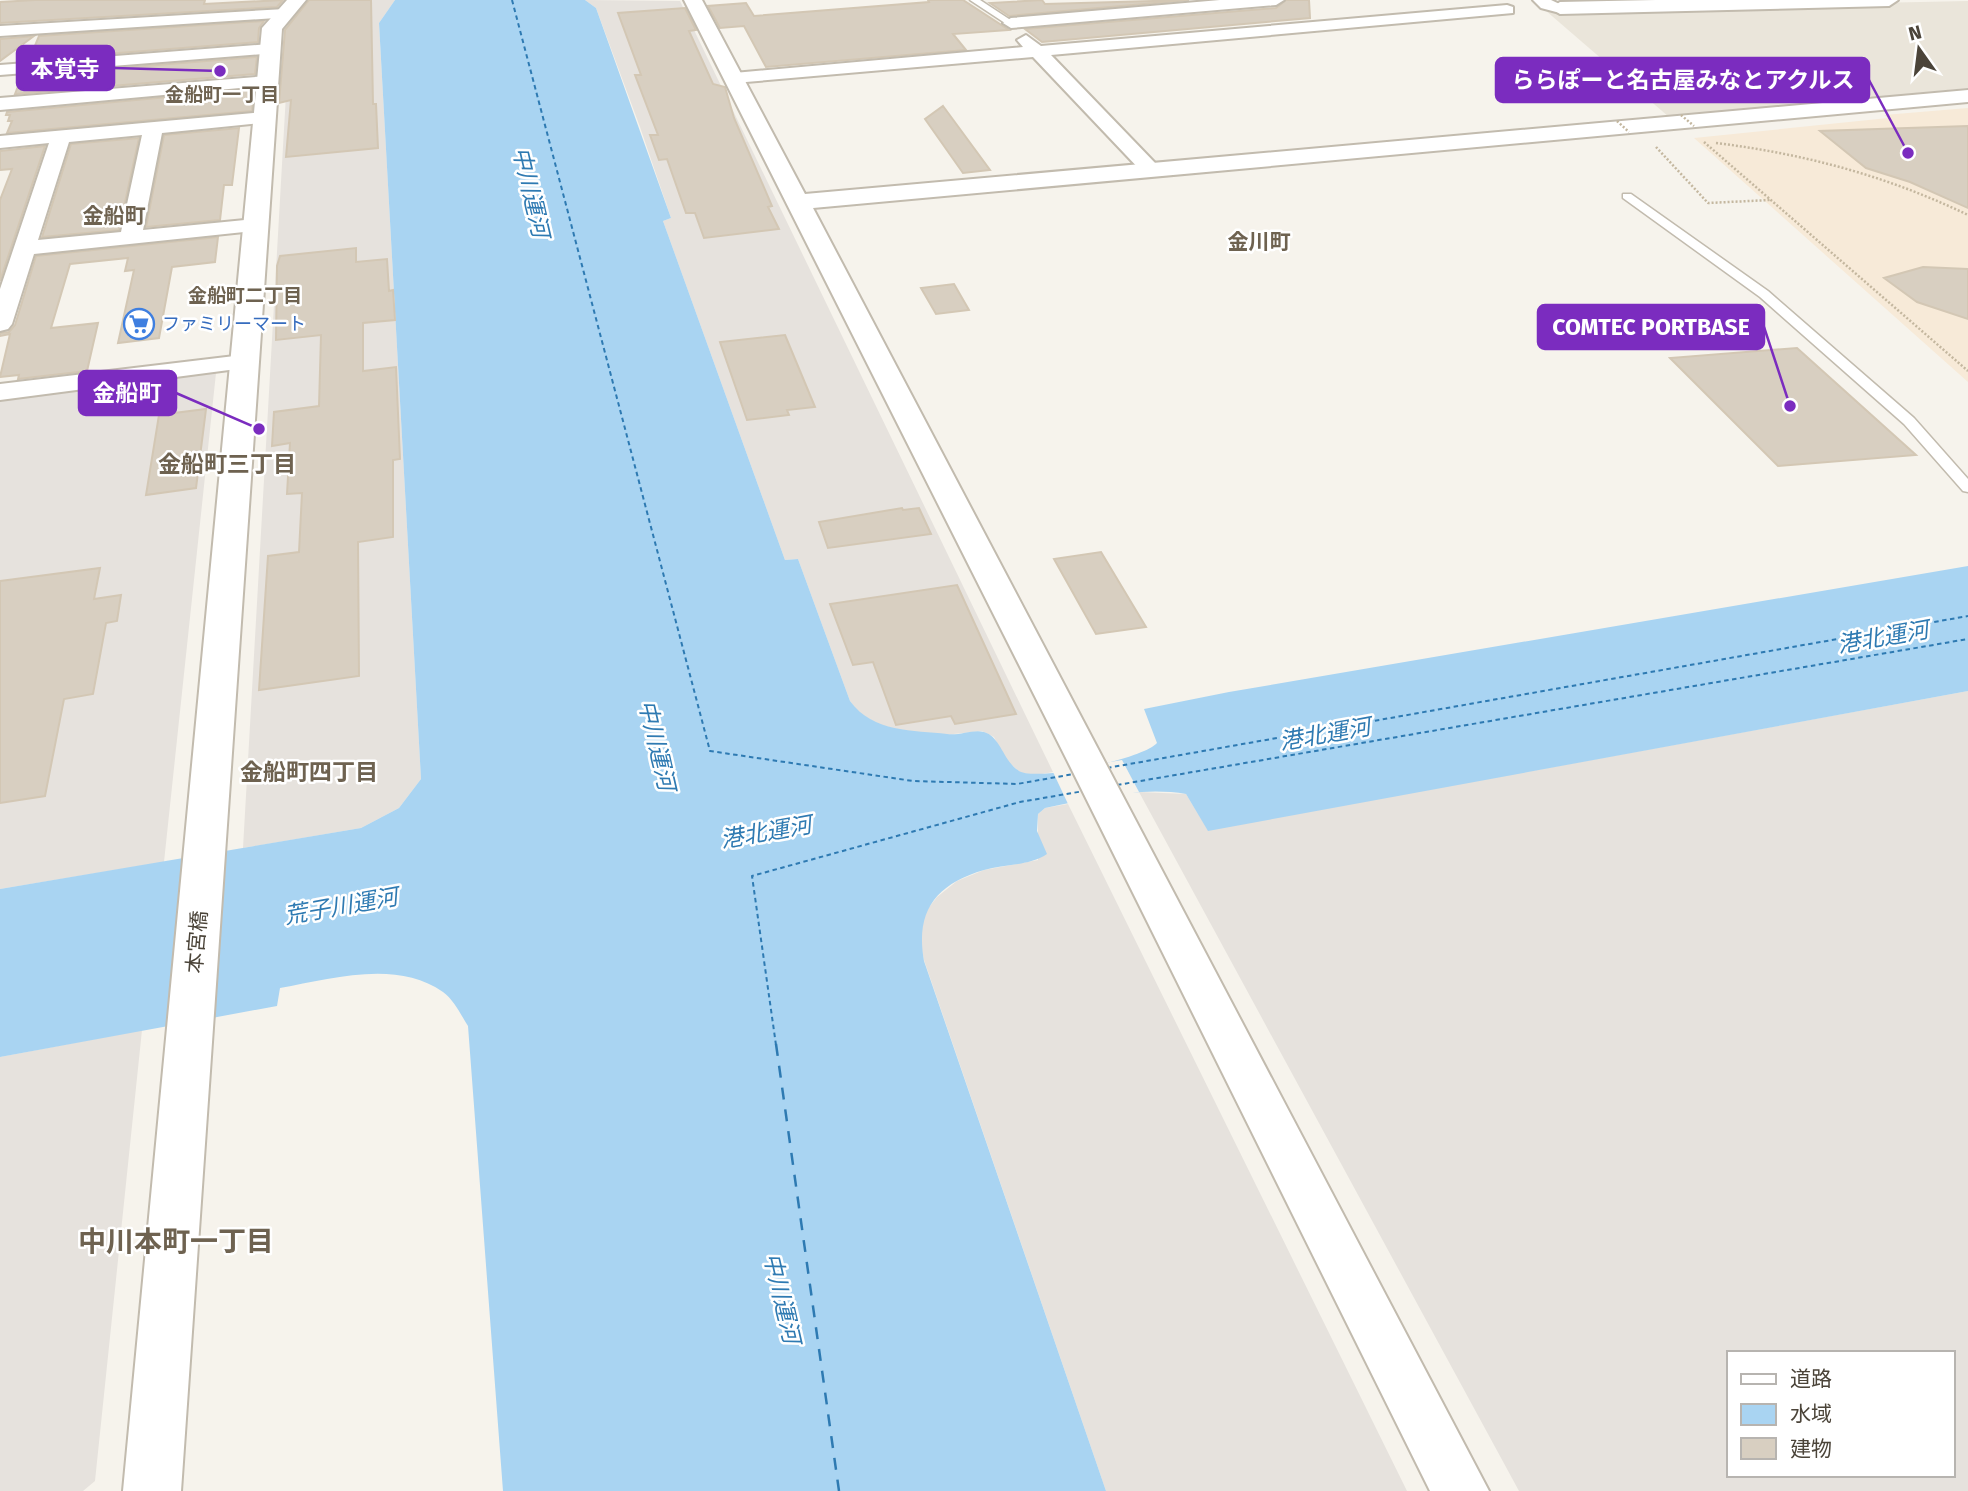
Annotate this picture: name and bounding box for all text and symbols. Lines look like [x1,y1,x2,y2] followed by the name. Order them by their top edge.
[1884,14,1954,84] north arrow
[1906,20,1924,46] text: N
[17,46,114,90] callout: 本覚寺
[31,55,100,83] text: 本覚寺
[1496,58,1869,102] callout: ららぽーと名古屋みなとアクルス
[1511,66,1855,94] text: ららぽーと名古屋みなとアクルス
[165,83,279,106] district label: 金船町一丁目
[507,144,556,244] water label: 中川運河
[83,203,146,229] district label: 金船町
[1228,229,1291,255] district label: 金川町
[188,284,302,307] district label: 金船町二丁目
[1538,305,1764,349] callout: COMTEC PORTBASE
[122,307,156,341] supermarket icon: ファミリーマート
[162,313,306,335] place label: ファミリーマート
[1552,313,1750,341] text: COMTEC PORTBASE
[79,371,176,415] callout: 金船町
[93,379,162,407] text: 金船町
[158,450,296,478] district label: 金船町三丁目
[1835,615,1935,659] water label: 港北運河
[633,697,682,797] water label: 中川運河
[1277,712,1377,756] water label: 港北運河
[240,758,378,786] district label: 金船町四丁目
[718,810,818,854] water label: 港北運河
[282,882,404,930] water label: 荒子川運河
[181,909,213,975] street label: 本宮橋
[78,1225,274,1258] district label: 中川本町一丁目
[758,1250,807,1350] water label: 中川運河
[1727,1351,1954,1477] legend
[1790,1366,1832,1392] text: 道路
[1790,1401,1832,1427] text: 水域
[1790,1436,1832,1462] text: 建物

